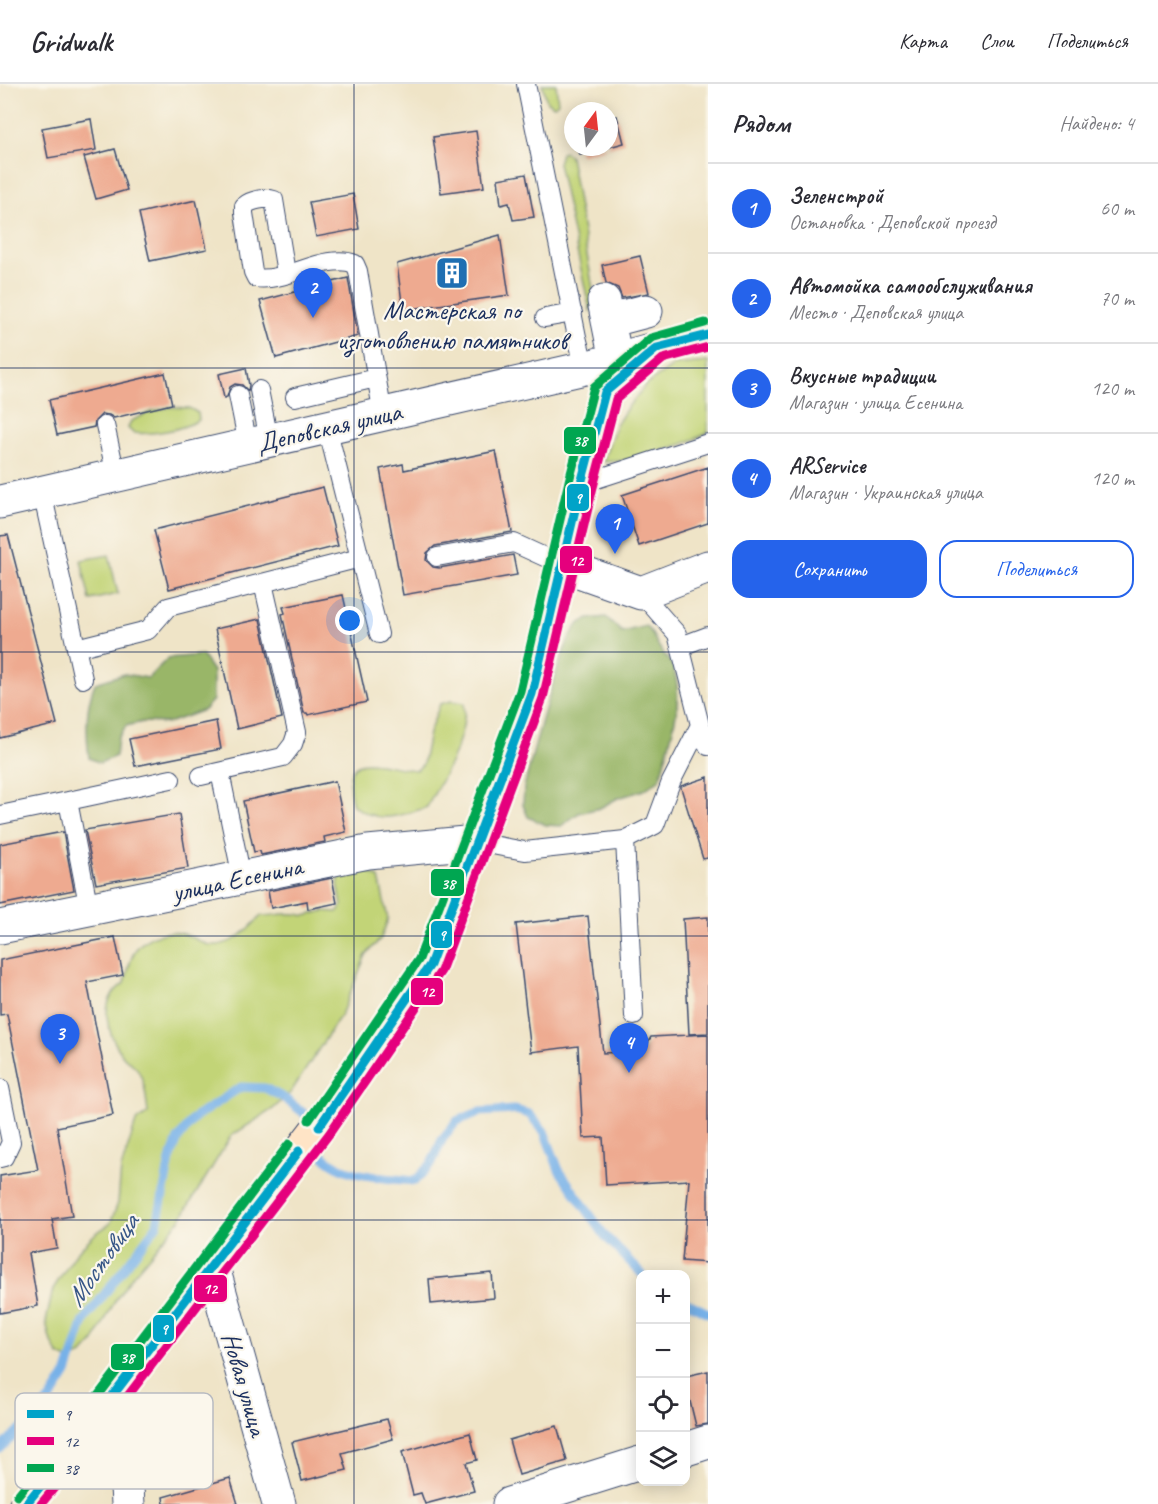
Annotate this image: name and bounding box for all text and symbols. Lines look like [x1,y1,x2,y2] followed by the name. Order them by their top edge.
[30,24,112,59] text: Gridwalk
[899,28,947,54] text: Карта
[980,28,1014,54] text: Слои
[1047,28,1128,54] text: Поделиться
[564,102,618,156] north arrow
[732,107,790,140] text: Рядом
[1059,111,1134,136] text: Найдено: 4
[789,182,883,210] text: Зеленстрой
[747,196,756,221] text: 1
[1100,196,1134,221] text: 60 m
[789,210,996,235] text: Остановка · Деповской проезд
[434,255,470,291] building icon: Мастерская по изготовлению памятников
[294,268,332,318] pin: 2
[789,272,1032,300] text: Автомойка самообслуживания
[747,286,756,311] text: 2
[1100,286,1134,311] text: 70 m
[337,294,572,358] place label: Мастерская по изготовлению памятников
[789,300,963,325] text: Место · Деповская улица
[789,362,936,390] text: Вкусные традиции
[747,376,756,401] text: 3
[1091,376,1134,401] text: 120 m
[789,390,962,415] text: Магазин · улица Есенина
[254,394,406,460] street label: Деповская улица
[563,426,597,455] line badge: 38
[573,431,589,451] text: 38
[789,452,865,480] text: ARService
[747,466,756,491] text: 4
[1091,466,1134,491] text: 120 m
[789,480,983,505] text: Магазин · Украинская улица
[566,483,590,512] line badge: 9
[574,488,583,508] text: 9
[596,504,634,554] pin: 1
[732,540,927,598] button: Сохранить
[939,540,1134,598] button: Поделиться
[559,545,593,574] line badge: 12
[569,551,585,571] text: 12
[335,606,364,635] your location
[167,849,307,910] street label: улица Есенина
[430,868,465,897] line badge: 38
[441,874,457,894] text: 38
[430,920,453,949] line badge: 9
[438,925,447,945] text: 9
[410,977,444,1006] line badge: 12
[420,982,436,1002] text: 12
[40,1014,80,1064] pin: 3
[610,1024,648,1073] pin: 4
[58,1205,147,1313] water label: Мостовица
[636,1270,690,1486] map controls
[636,1270,690,1324] button: +
[193,1274,228,1303] line badge: 12
[203,1279,219,1299] text: 12
[152,1314,175,1343] line badge: 9
[160,1319,169,1339] text: 9
[636,1324,690,1378] button: −
[214,1329,276,1442] street label: Новая улица
[110,1343,145,1371] line badge: 38
[120,1348,136,1368] text: 38
[636,1378,690,1432] button: locate
[15,1393,213,1489] legend
[64,1405,73,1425] text: 9
[64,1432,80,1452] text: 12
[636,1432,690,1486] button: layers
[64,1459,80,1479] text: 38

